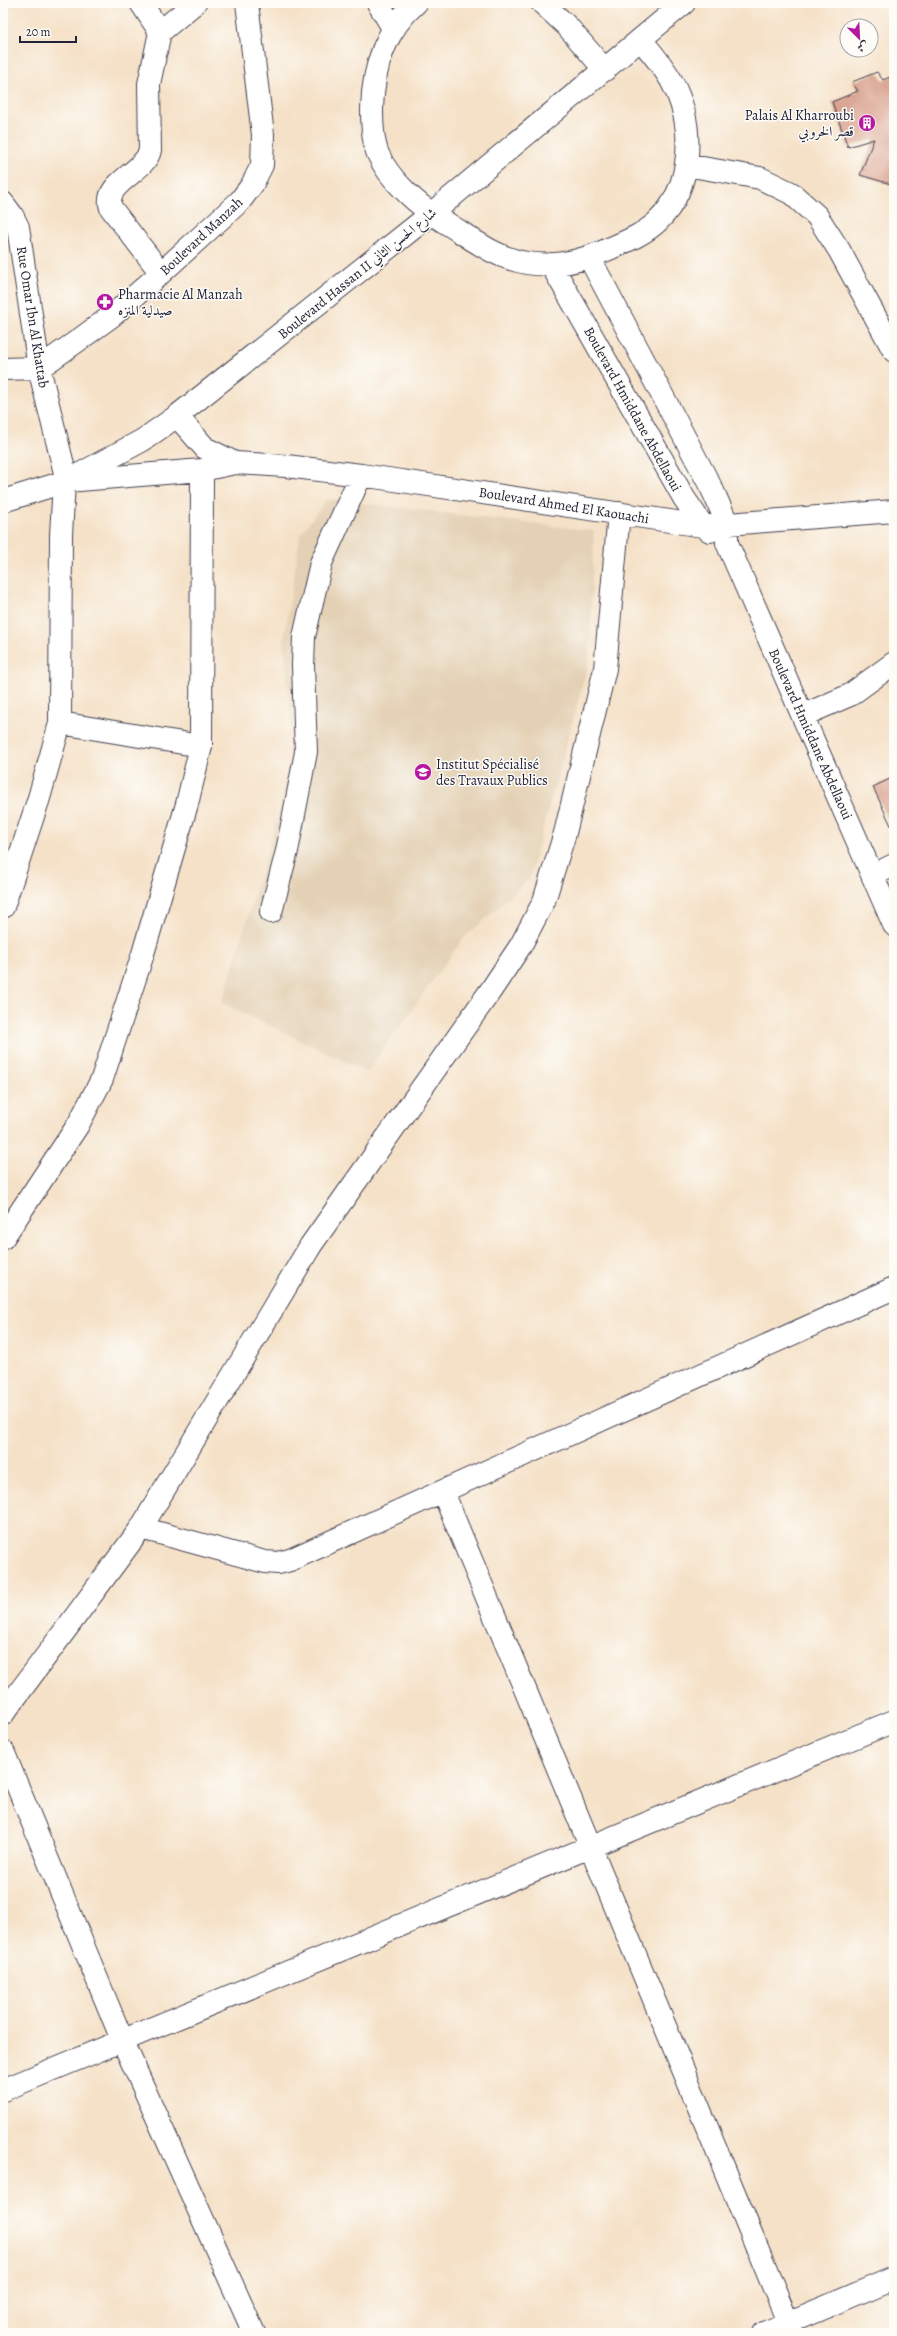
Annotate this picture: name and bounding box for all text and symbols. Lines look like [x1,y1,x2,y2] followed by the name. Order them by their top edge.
[20,18,76,44] scale bar
[839,18,879,58] north arrow
[26,24,50,40] text: 20 m
[855,38,871,56] text: ش
[745,106,854,143] place label: Palais Al Kharroubi قصر الخروبي
[857,113,877,133] building icon: Palais Al Kharroubi قصر الخروبي
[156,193,247,280] street label: Boulevard Manzah
[274,203,442,345] street label: Boulevard Hassan II شارع الحسن الثاني
[12,245,53,389] street label: Rue Omar Ibn Al Khattab
[118,285,243,320] place label: Pharmacie Al Manzah صيدلية المنزه
[95,292,115,312] pharmacy icon: Pharmacie Al Manzah صيدلية المنزه
[579,324,686,495] street label: Boulevard Hmiddane Abdellaoui
[477,483,650,528] street label: Boulevard Ahmed El Kaouachi
[764,646,857,823] street label: Boulevard Hmiddane Abdellaoui
[436,755,548,790] place label: Institut Spécialisé des Travaux Publics
[413,762,433,782] school or university icon: Institut Spécialisé des Travaux Publics

